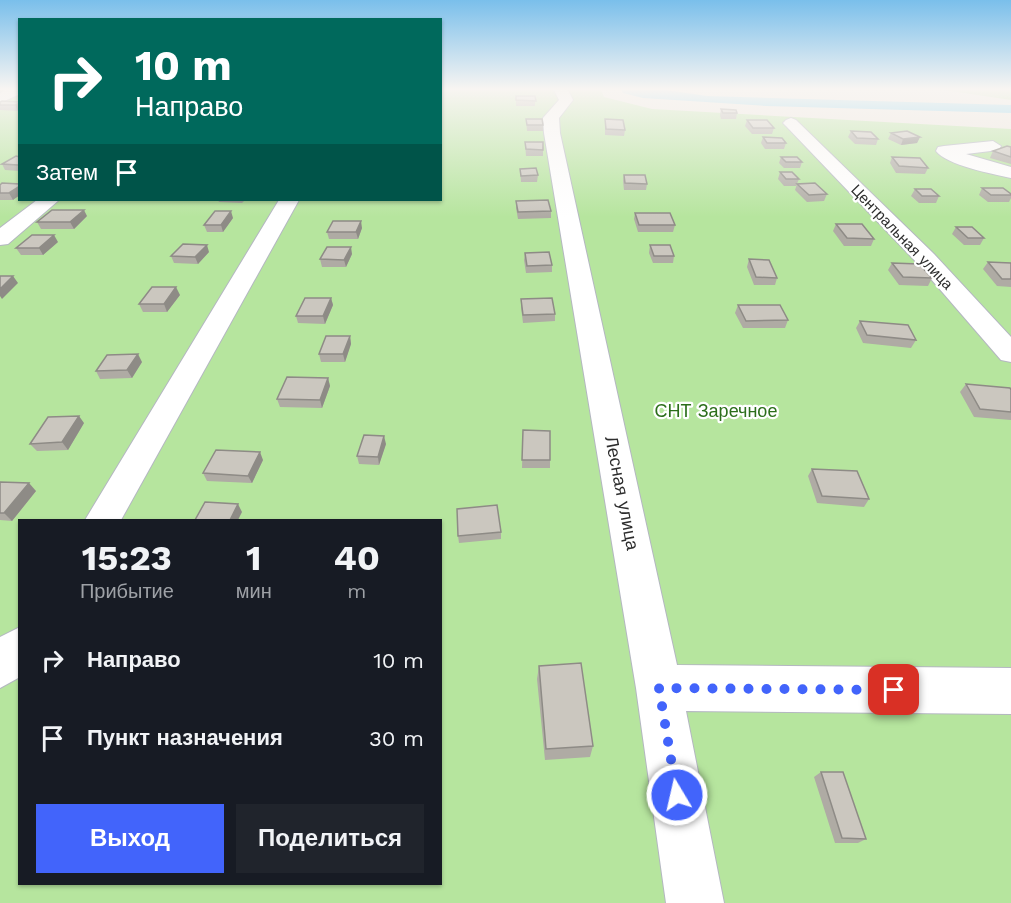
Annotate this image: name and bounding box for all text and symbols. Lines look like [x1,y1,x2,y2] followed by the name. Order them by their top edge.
[135,41,232,90] text: 10 m
[36,42,114,120] icon: right
[135,91,243,123] text: Направо
[110,156,143,189] icon: arrive
[36,160,98,185] text: Затем
[847,181,957,294] street label: Центральная улица
[655,400,777,421] park label: СНТ Заречное
[601,434,644,553] street label: Лесная улица
[82,537,172,579] text: 15:23
[246,537,262,579] text: 1
[334,537,380,579] text: 40
[80,579,174,603] text: Прибытие
[236,579,272,603] text: мин
[347,579,366,603] text: m
[36,644,69,677] icon: right
[87,647,181,672] text: Направо
[373,648,424,673] text: 10 m
[868,664,919,715] pin
[877,673,910,706] icon: arrive
[36,722,69,755] icon: arrive
[87,725,283,750] text: Пункт назначения
[369,726,424,751] text: 30 m
[645,763,709,827] position arrow
[36,804,224,873] button: Выход
[236,804,424,873] button: Поделиться

